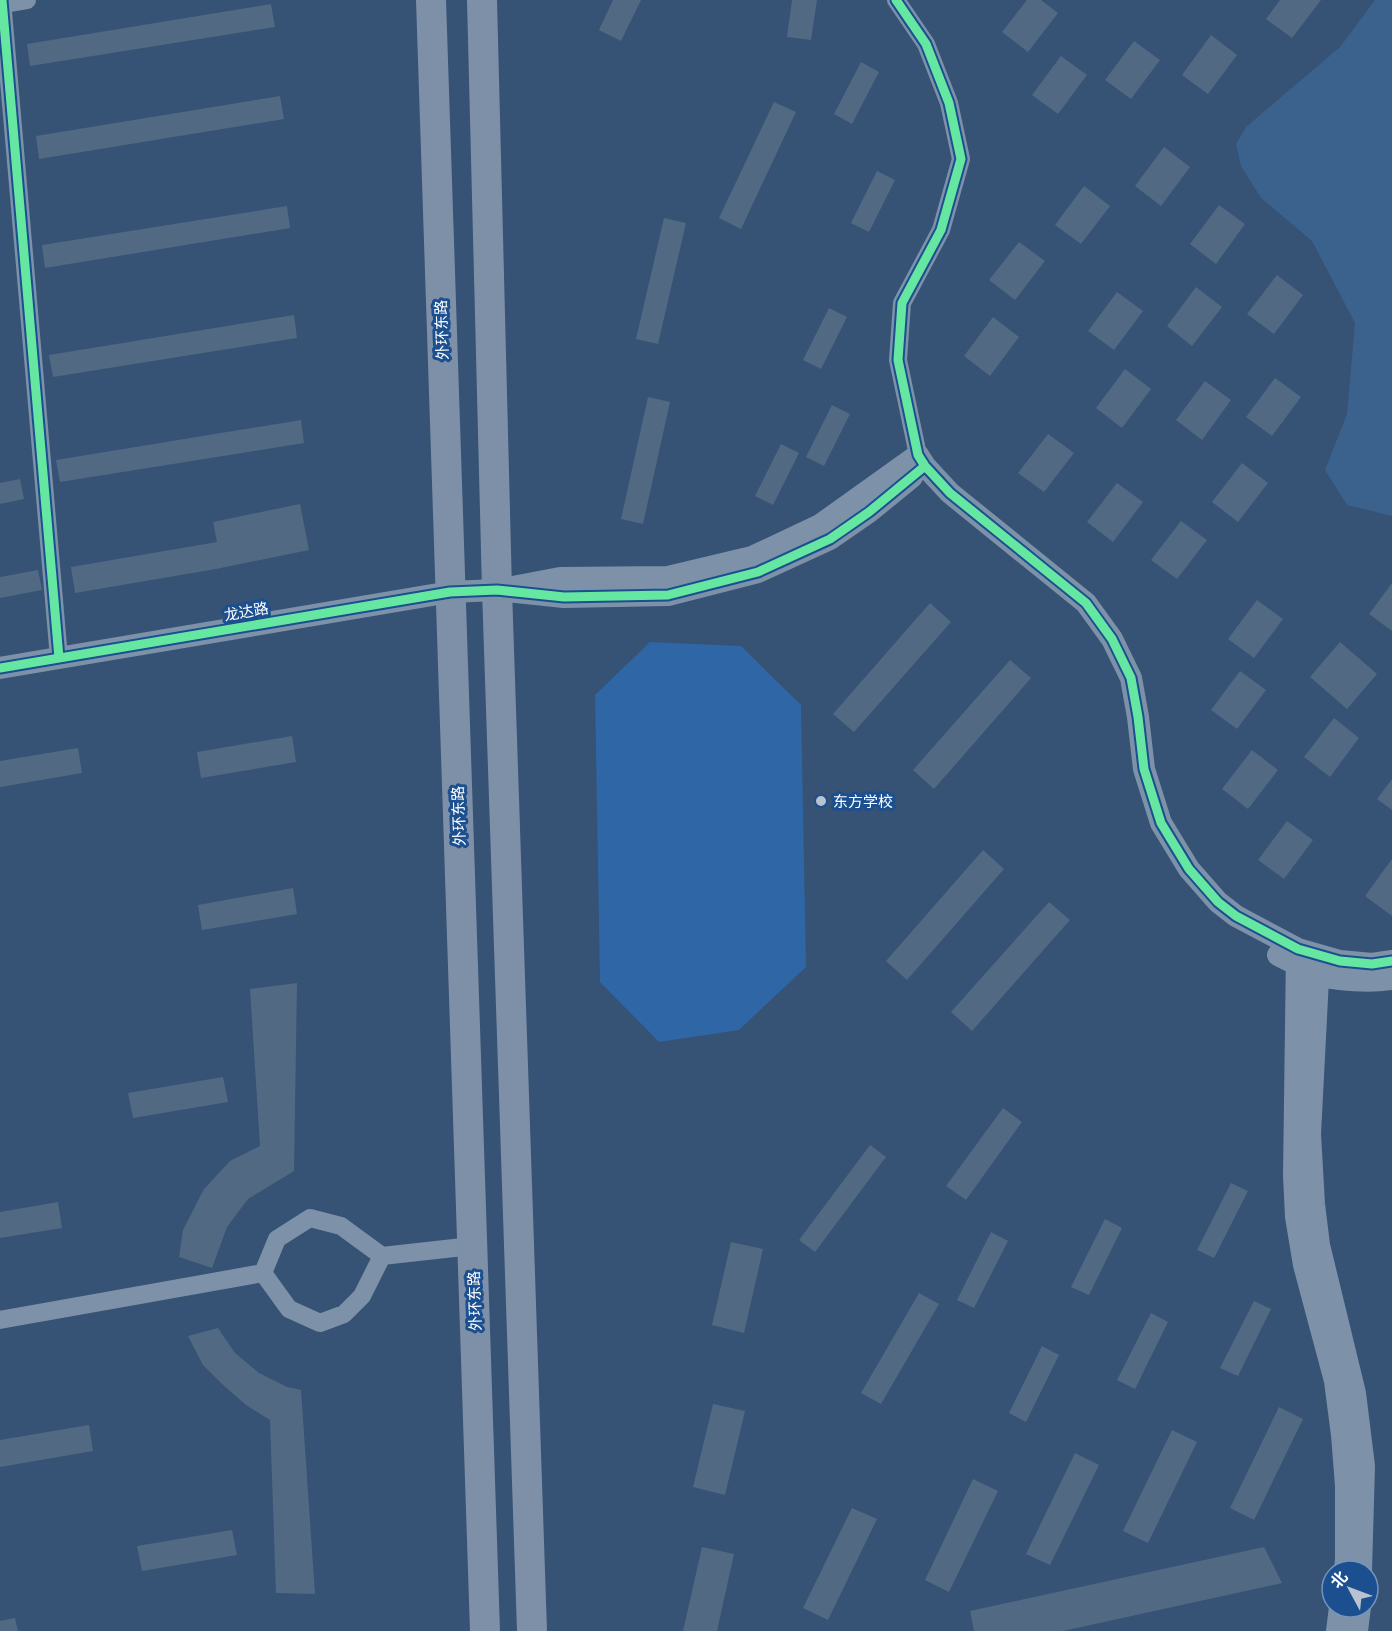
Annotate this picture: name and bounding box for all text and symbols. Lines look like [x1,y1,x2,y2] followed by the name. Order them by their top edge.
[431,300,451,360] street label: 外环东路
[222,598,270,624] street label: 龙达路
[448,786,468,846] street label: 外环东路
[833,792,893,810] place label: 东方学校
[814,794,828,808] marker: 东方学校
[464,1271,484,1331] street label: 外环东路
[1320,1559,1380,1619] north arrow
[1326,1567,1351,1591] text: 北

